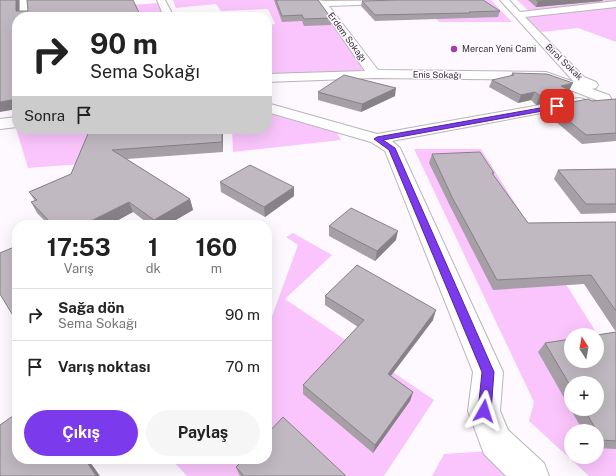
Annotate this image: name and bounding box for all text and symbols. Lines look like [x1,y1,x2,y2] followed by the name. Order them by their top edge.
[326,10,369,63] street label: Erdem Sokağı
[90,27,158,60] text: 90 m
[24,28,76,80] icon: right
[543,41,585,82] street label: Birol Sokak
[462,43,536,54] place label: Mercan Yeni Cami
[449,44,459,54] marker: Mercan Yeni Cami
[90,61,200,82] text: Sema Sokağı
[413,69,461,80] street label: Enis Sokağı
[540,89,574,123] pin
[546,95,568,117] icon: arrive
[73,104,95,126] icon: arrive
[24,107,65,124] text: Sonra
[47,233,111,261] text: 17:53
[148,233,158,261] text: 1
[196,233,237,261] text: 160
[64,261,94,276] text: Varış
[146,261,161,276] text: dk
[211,261,222,276] text: m
[58,299,124,316] text: Sağa dön
[24,304,46,326] icon: right
[225,306,260,323] text: 90 m
[58,316,137,331] text: Sema Sokağı
[564,328,604,368] north arrow
[564,328,604,464] map controls
[24,356,46,378] icon: arrive
[58,358,150,375] text: Varış noktası
[225,358,260,375] text: 70 m
[564,376,604,416] button: +
[463,390,505,432] position arrow
[24,410,138,456] button: Çıkış
[146,410,260,456] button: Paylaş
[564,424,604,464] button: −

